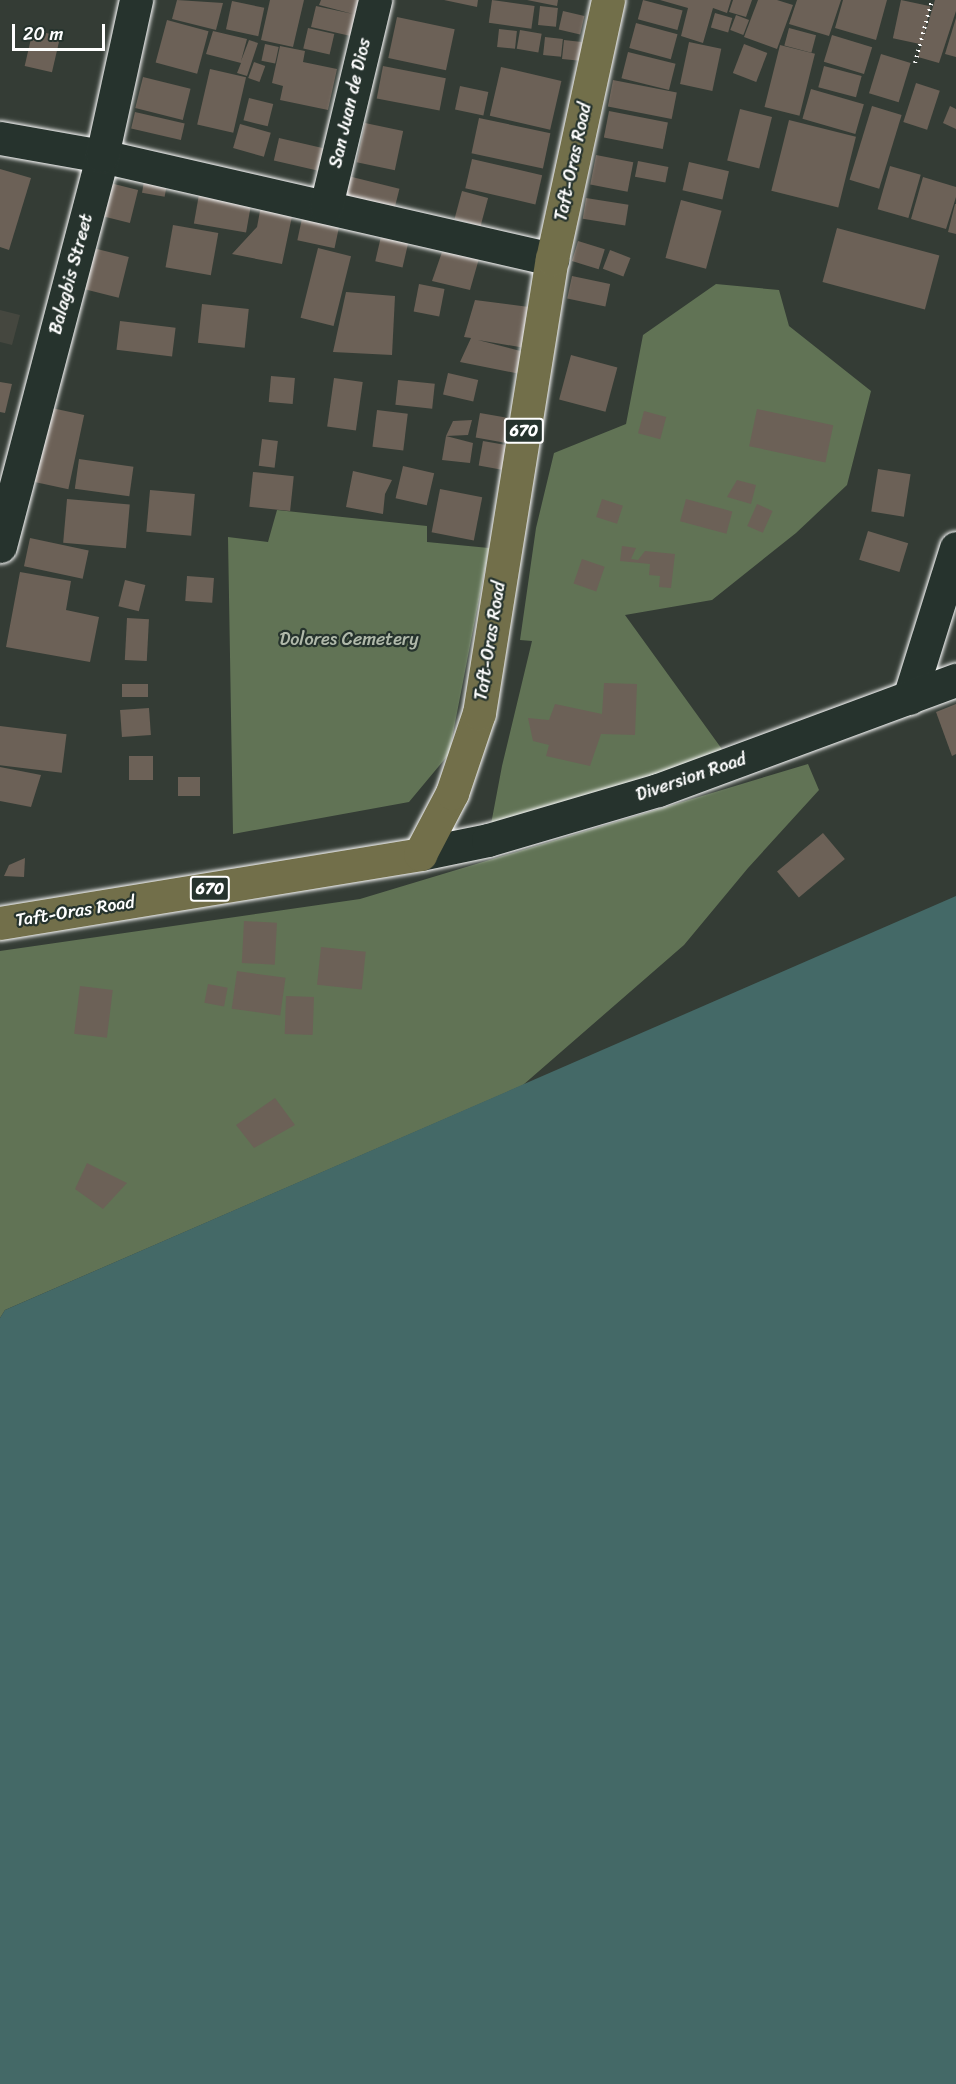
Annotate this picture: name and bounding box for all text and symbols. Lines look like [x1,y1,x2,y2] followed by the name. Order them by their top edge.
[15,12,108,50] scale bar
[23,18,63,50] text: 20 m
[325,36,375,170] street label: San Juan de Dios
[550,101,596,223] street label: Taft-Oras Road
[45,212,97,336] street label: Balagbis Street
[503,418,545,444] road number: 670
[470,580,510,702] street label: Taft-Oras Road
[279,628,419,650] park label: Dolores Cemetery
[633,748,749,806] street label: Diversion Road
[189,876,231,902] road number: 670
[14,891,136,931] street label: Taft-Oras Road

